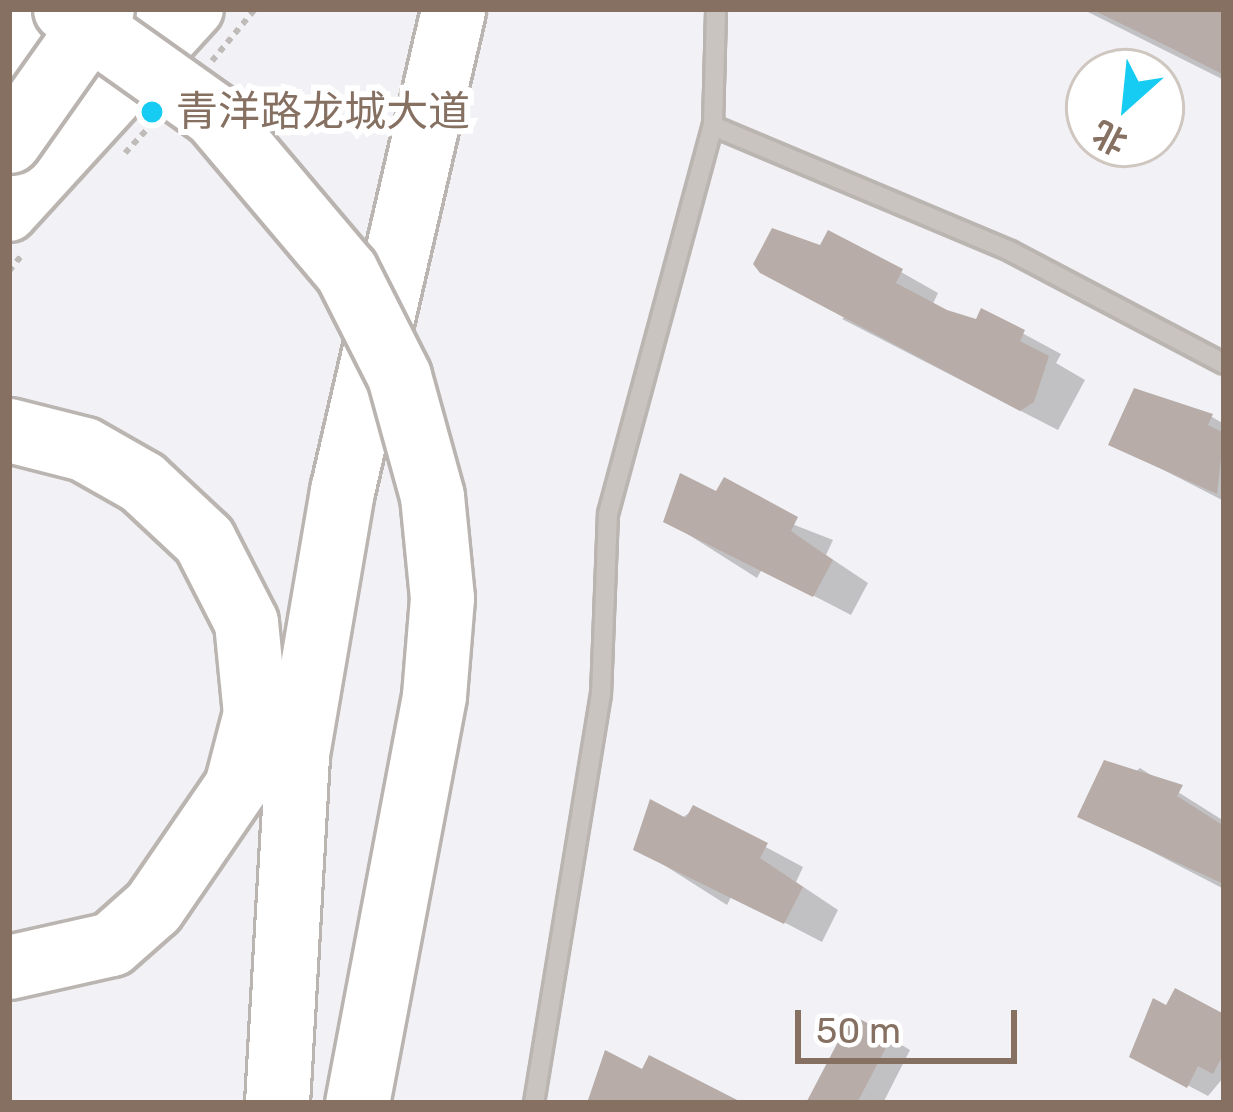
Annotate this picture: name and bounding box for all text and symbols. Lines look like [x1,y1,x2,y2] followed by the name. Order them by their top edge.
[1065,48,1185,168] north arrow
[176,87,470,137] place label: 青洋路龙城大道
[139,99,165,125] marker: 青洋路龙城大道
[1086,113,1133,163] text: 北
[801,986,1023,1060] scale bar
[816,1009,901,1052] text: 50 m

